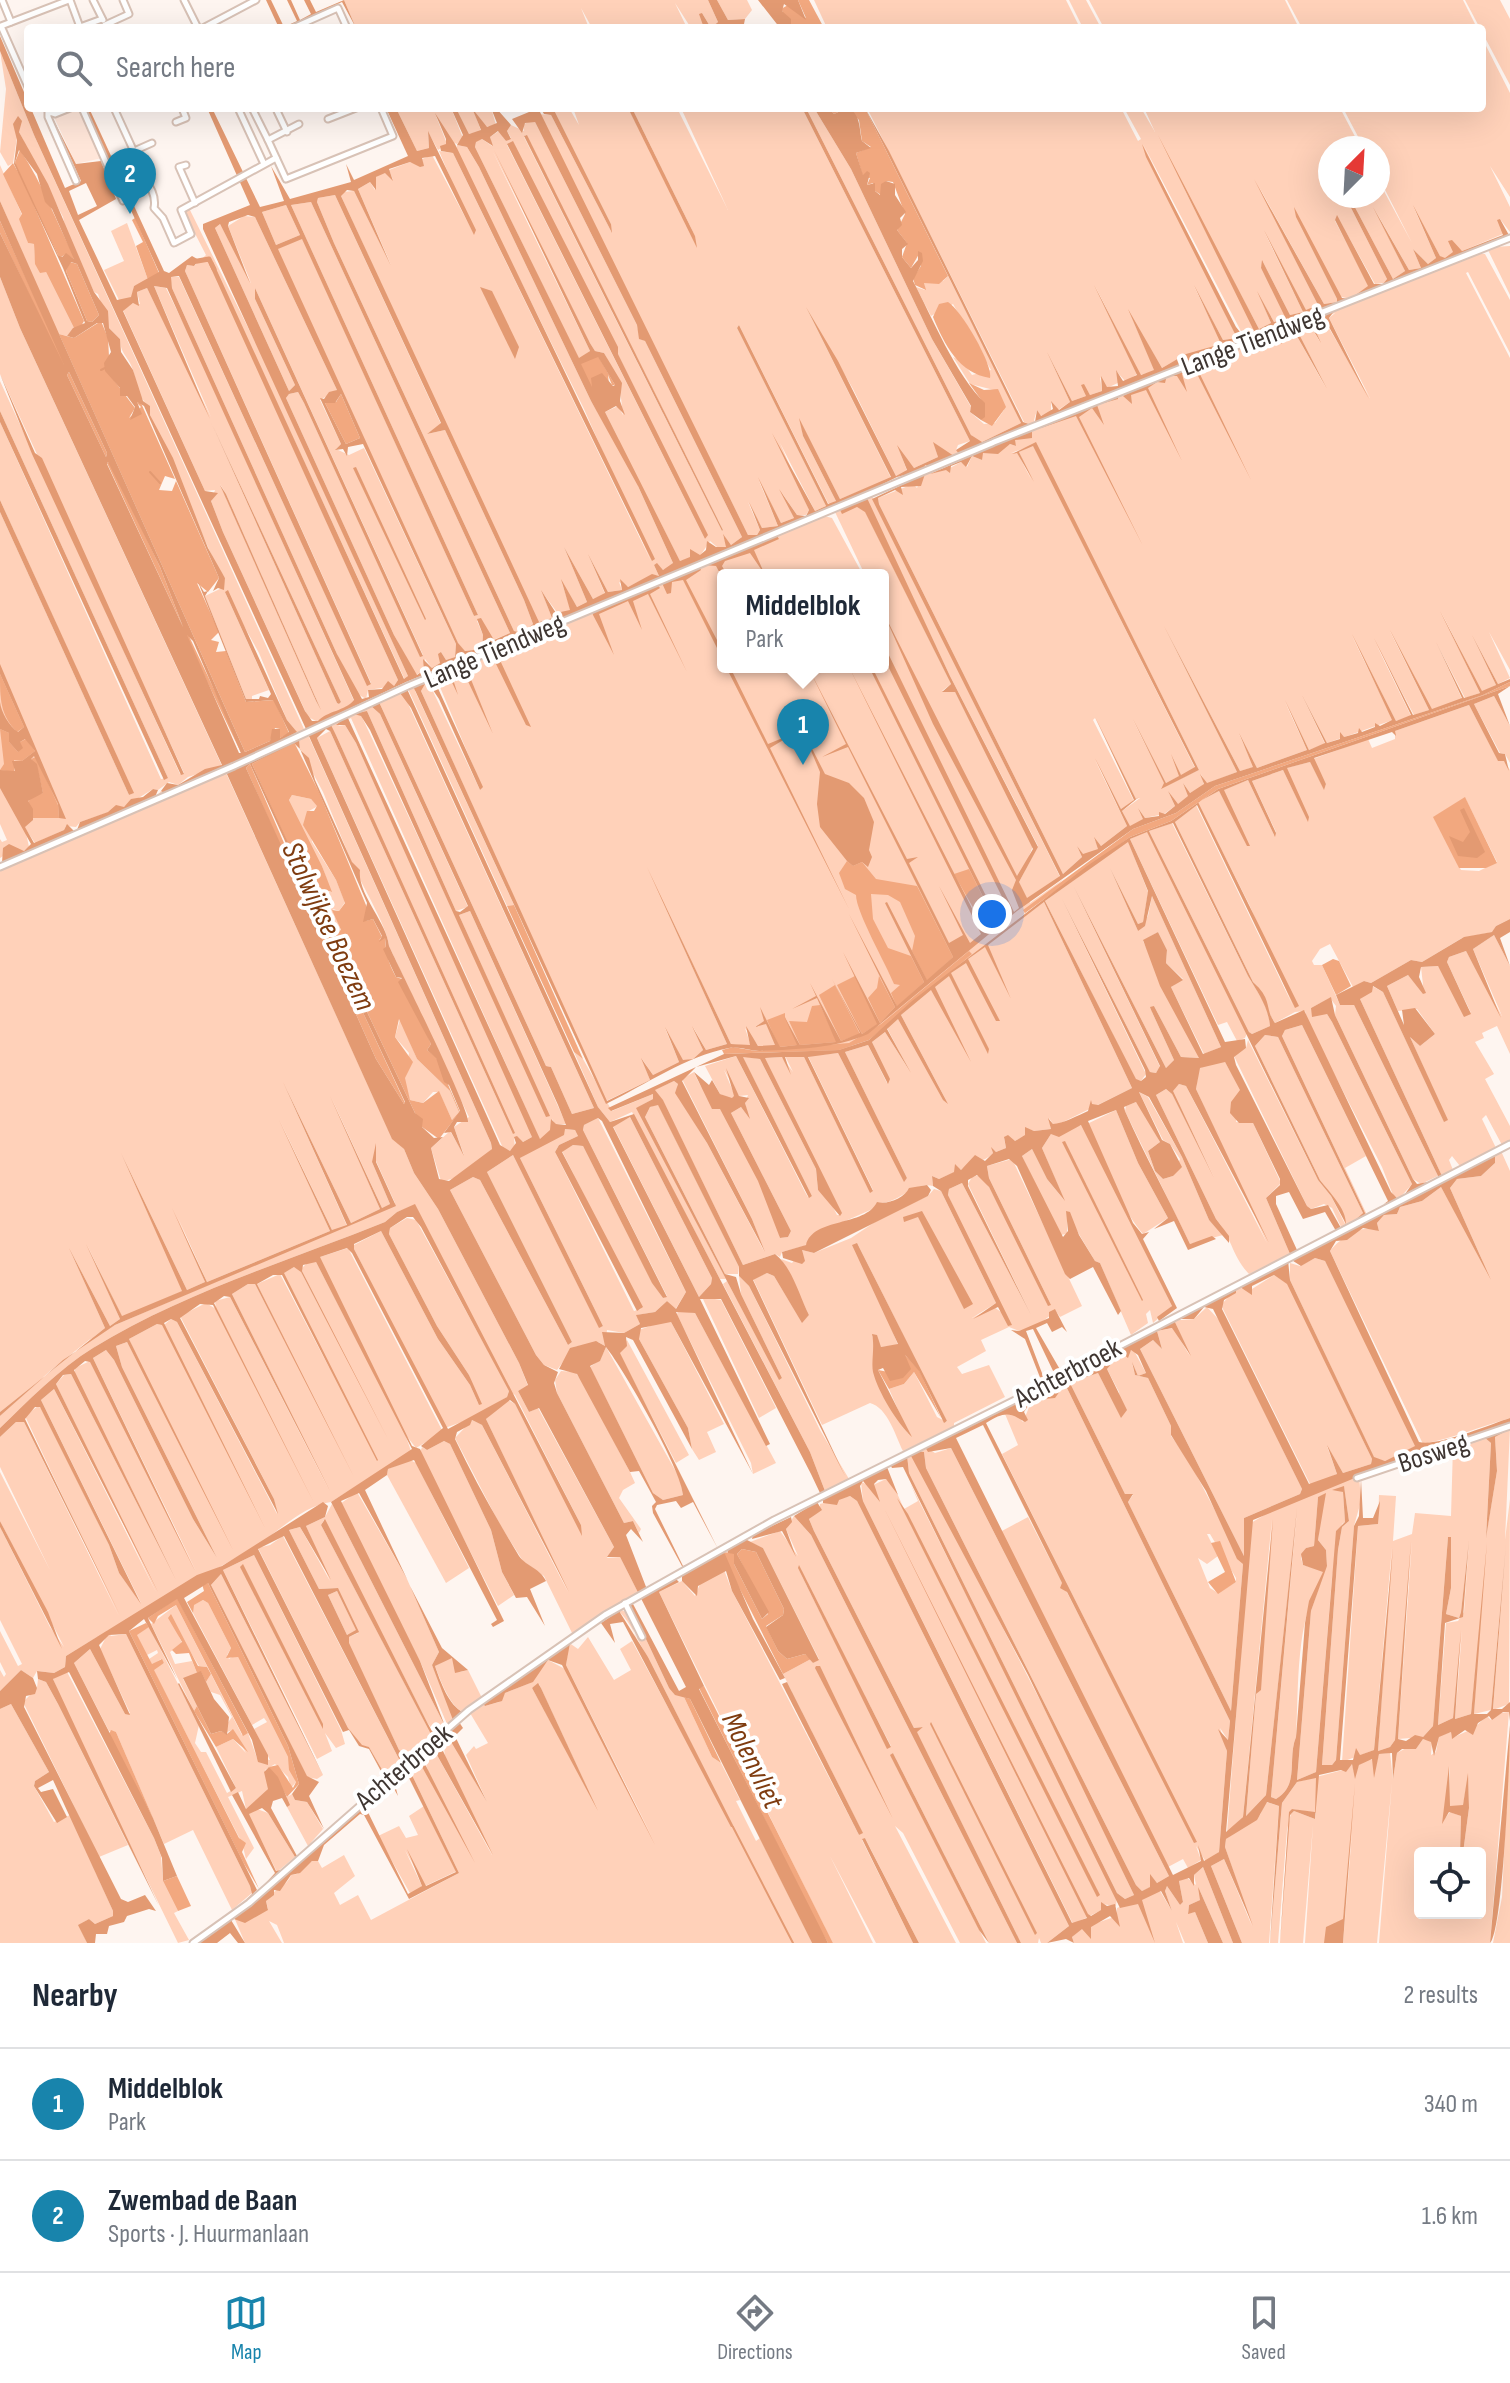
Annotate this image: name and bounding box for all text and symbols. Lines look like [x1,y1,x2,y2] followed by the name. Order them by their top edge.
[24,24,1486,112] search box
[52,46,96,90] icon: search
[116,50,235,86] text: Search here
[1318,136,1390,208] north arrow
[104,148,156,214] pin: 2
[1177,299,1328,384] street label: Lange Tiendweg
[717,569,889,673] popup
[746,588,860,624] text: Middelblok
[419,607,570,696] street label: Lange Tiendweg
[746,624,784,655] text: Park
[777,699,829,765] pin: 1
[273,836,383,1017] water label: Stolwijkse Boezem
[972,894,1012,934] your location
[1008,1331,1127,1416] street label: Achterbroek
[1394,1427,1473,1480] street label: Bosweg
[713,1706,791,1815] water label: Molenvliet
[348,1717,459,1818] street label: Achterbroek
[1414,1847,1486,1919] map controls
[1414,1847,1486,1919] button: locate
[32,1975,118,2016] text: Nearby
[1404,1980,1478,2011] text: 2 results
[108,2071,223,2107] text: Middelblok
[53,2089,63,2120] text: 1
[1424,2089,1478,2120] text: 340 m
[108,2107,146,2138] text: Park
[108,2183,297,2219] text: Zwembad de Baan
[52,2201,64,2232] text: 2
[1422,2201,1478,2232] text: 1.6 km
[108,2219,309,2250] text: Sports · J. Huurmanlaan
[224,2291,268,2366] tab: Map
[717,2291,793,2366] tab: Directions
[1242,2291,1286,2366] tab: Saved

